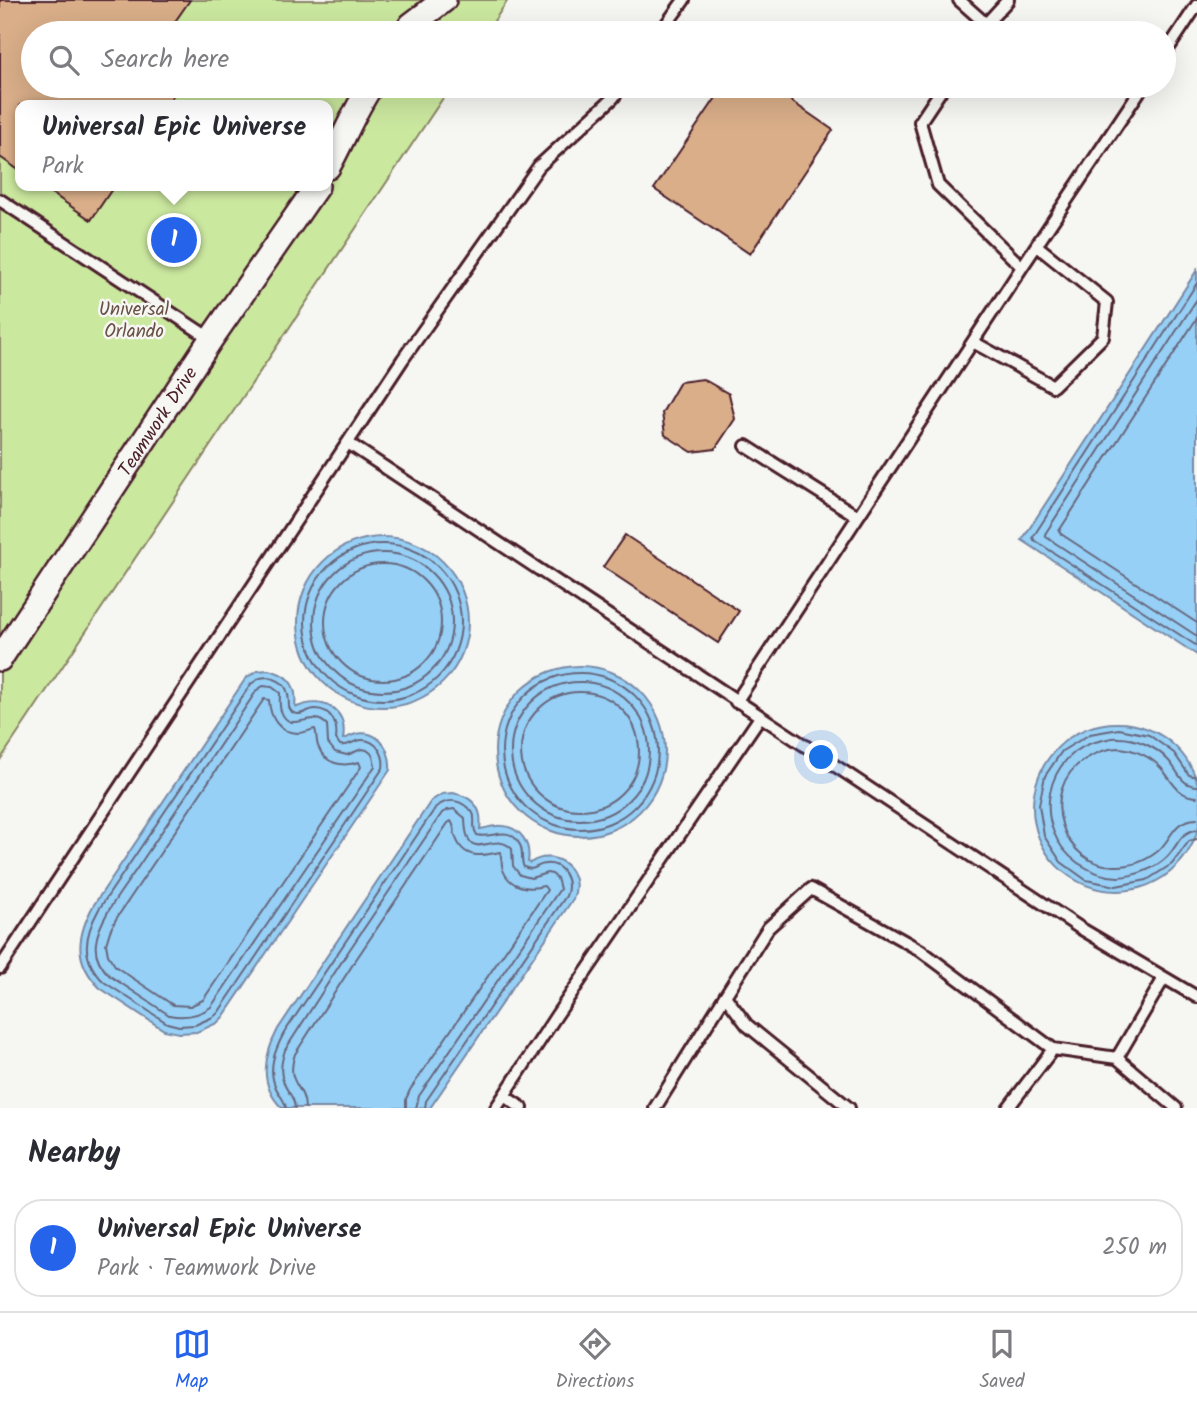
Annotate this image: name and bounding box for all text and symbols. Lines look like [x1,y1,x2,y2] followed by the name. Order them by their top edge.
[21,21,1176,98] search box
[101,39,229,81] text: Search here
[45,41,83,79] icon: search
[15,100,333,191] popup
[42,107,306,149] text: Universal Epic Universe
[42,149,84,185] text: Park
[151,214,197,266] pin: 1
[99,295,170,347] park label: Universal Orlando
[111,361,206,483] street label: Teamwork Drive
[804,740,838,774] your location
[28,1130,120,1178] text: Nearby
[97,1209,361,1251] text: Universal Epic Universe
[50,1230,56,1266] text: 1
[1102,1230,1167,1266] text: 250 m
[97,1251,316,1287] text: Park · Teamwork Drive
[173,1325,211,1397] tab: Map
[556,1325,634,1397] tab: Directions
[979,1325,1024,1397] tab: Saved

